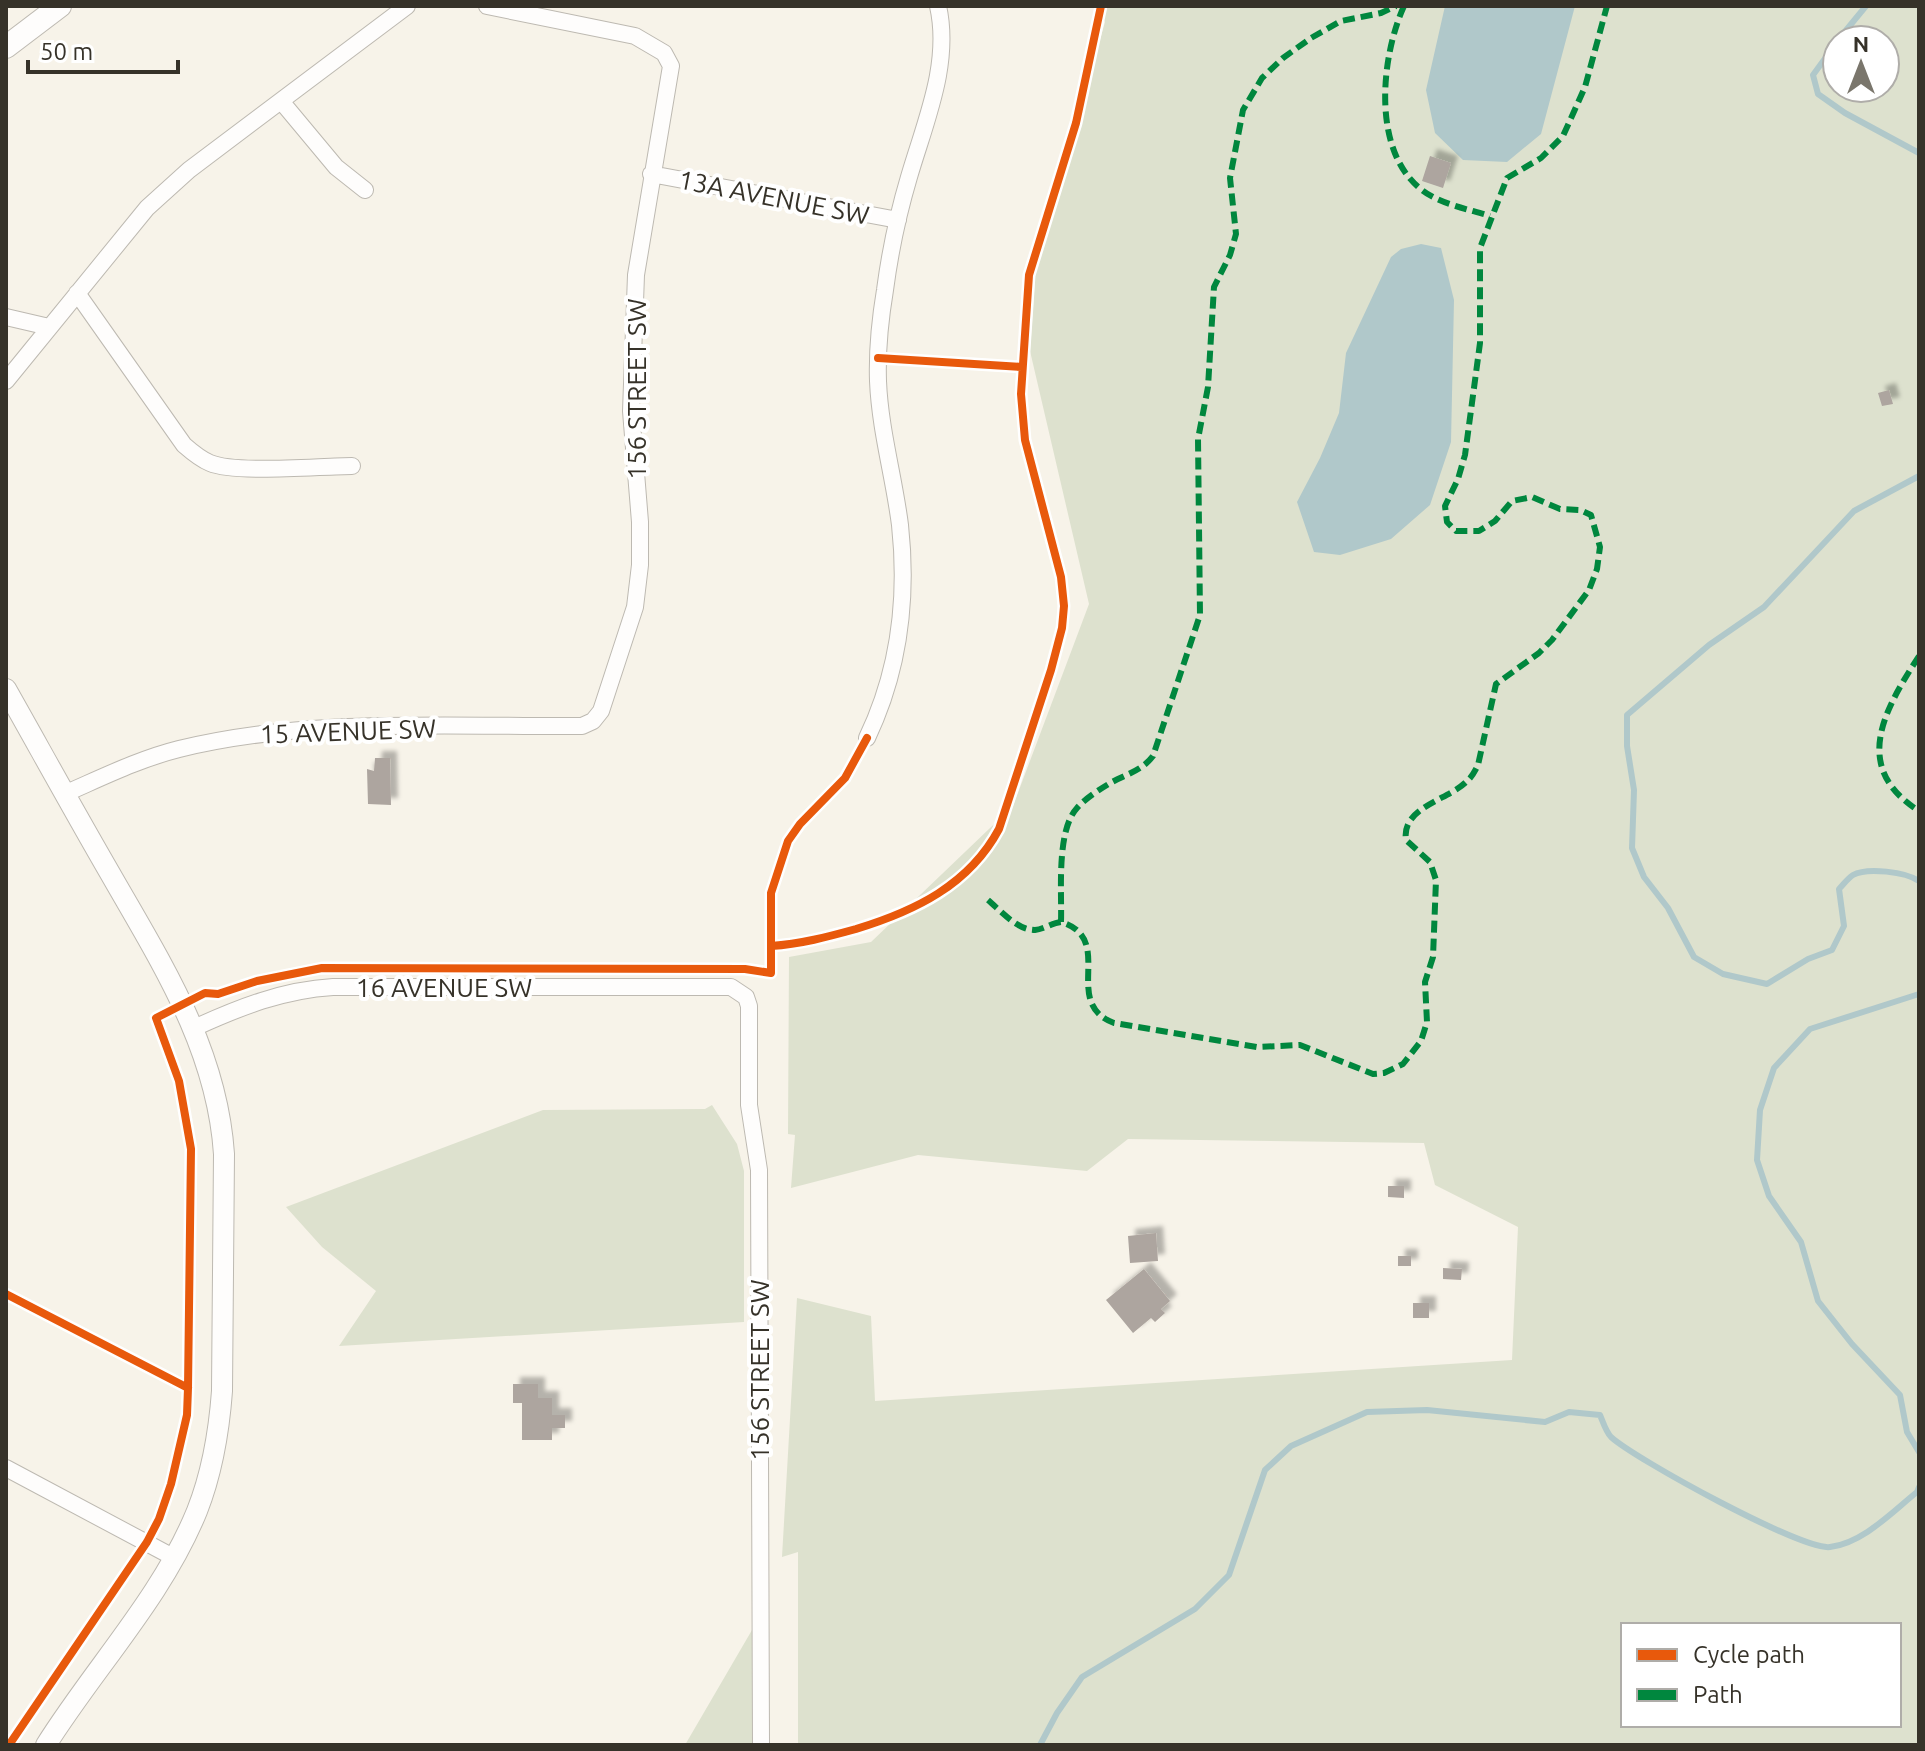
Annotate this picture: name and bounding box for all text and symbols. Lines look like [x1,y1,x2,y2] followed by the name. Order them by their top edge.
[28,24,178,74] scale bar
[1821,24,1901,104] north arrow
[1853,31,1869,56] text: N
[40,38,93,65] text: 50 m
[676,164,872,230] street label: 13A AVENUE SW
[622,298,651,480] street label: 156 STREET SW
[259,713,437,749] street label: 15 AVENUE SW
[356,973,532,1002] street label: 16 AVENUE SW
[745,1279,774,1461] street label: 156 STREET SW
[1621,1623,1901,1727] legend
[1693,1641,1805,1668] text: Cycle path
[1693,1681,1743,1708] text: Path

